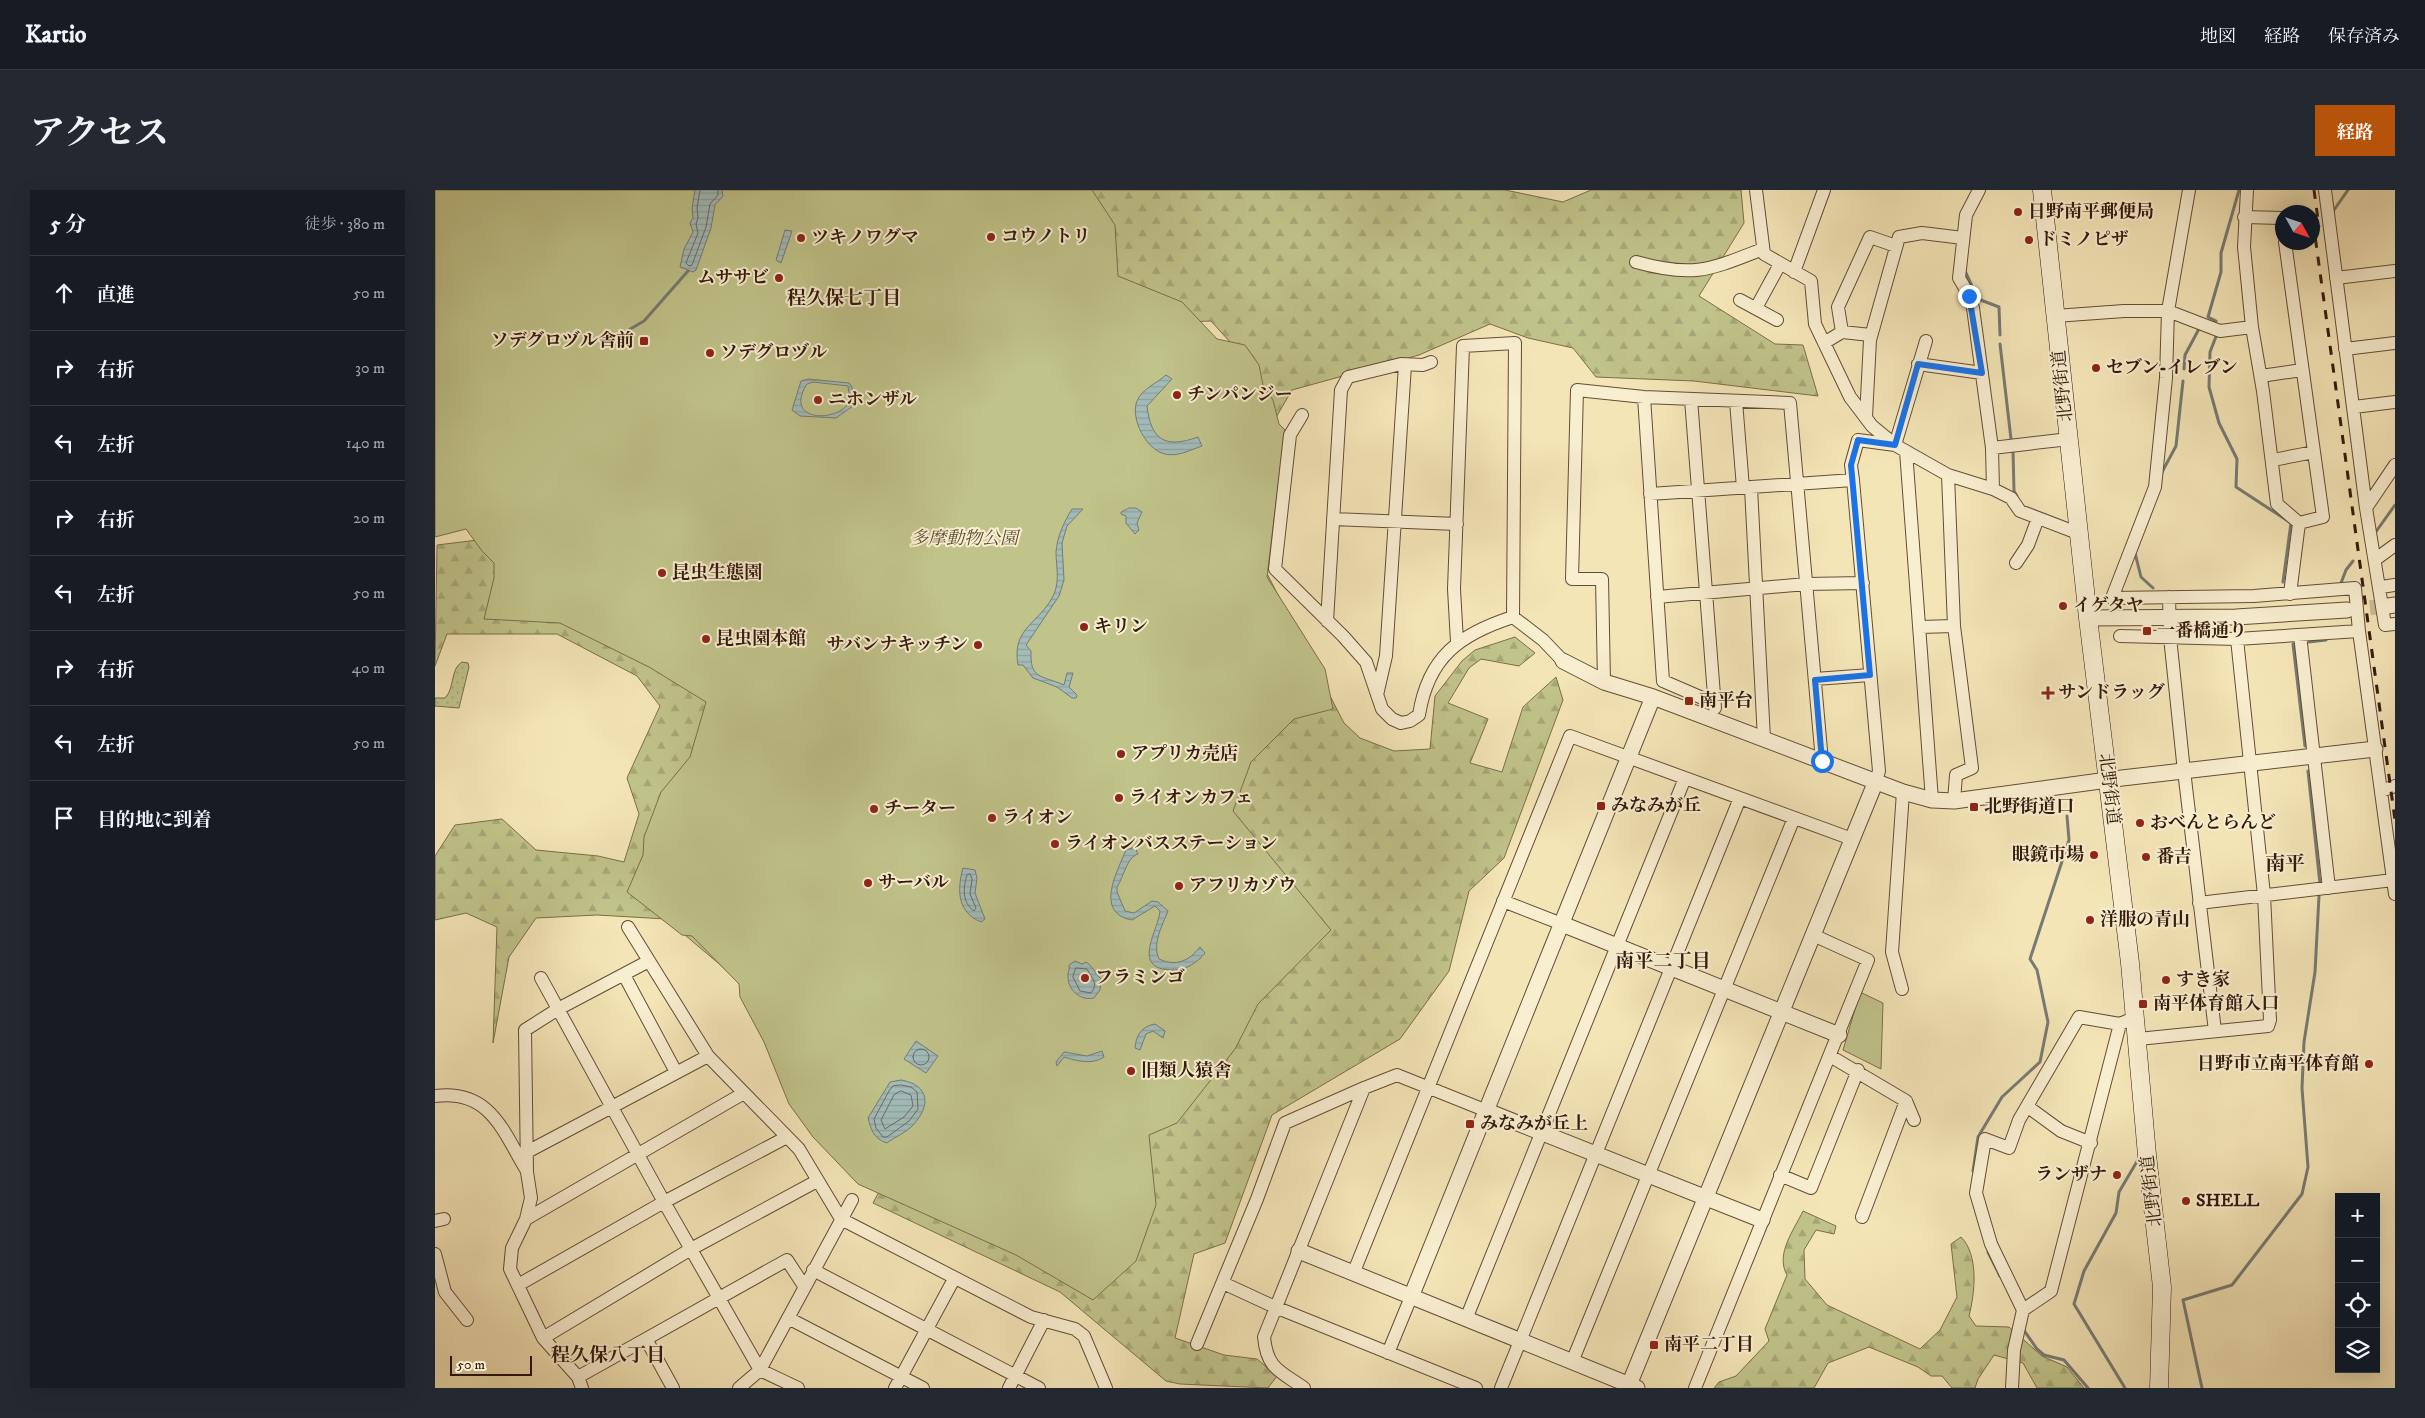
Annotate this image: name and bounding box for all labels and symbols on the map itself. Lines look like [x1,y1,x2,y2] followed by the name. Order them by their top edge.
[2028,201,2154,223] place label: 日野南平郵便局
[2275,205,2320,250] north arrow
[2012,206,2024,218] marker: 日野南平郵便局
[1001,226,1090,248] place label: コウノトリ
[811,227,919,249] place label: ツキノワグマ
[2039,229,2129,251] place label: ドミノピザ
[985,231,997,243] marker: コウノトリ
[795,232,807,244] marker: ツキノワグマ
[2023,234,2035,246] marker: ドミノピザ
[697,267,769,289] place label: ムササビ
[773,272,785,284] marker: ムササビ
[1958,285,1981,308] route end
[787,287,901,310] district label: 程久保七丁目
[491,330,634,352] place label: ソデグロヅル舎前
[638,335,650,347] marker: ソデグロヅル舎前
[720,342,827,364] place label: ソデグロヅル
[704,347,716,359] marker: ソデグロヅル
[2048,349,2078,423] street label: 北野街道
[2106,357,2238,379] place label: セブン-イレブン
[2090,362,2102,374] marker: セブン-イレブン
[1187,384,1292,406] place label: チンパンジー
[828,389,917,411] place label: ニホンザル
[1171,389,1183,401] marker: チンパンジー
[812,394,824,406] marker: ニホンザル
[910,528,1021,550] park label: 多摩動物公園
[672,562,762,584] place label: 昆虫生態園
[656,567,668,579] marker: 昆虫生態園
[2073,595,2144,617] place label: イゲタヤ
[2057,600,2069,612] marker: イゲタヤ
[1094,616,1148,638] place label: キリン
[2157,620,2247,642] place label: 一番橋通り
[1078,621,1090,633] marker: キリン
[2141,625,2153,637] marker: 一番橋通り
[716,628,806,650] place label: 昆虫園本館
[700,633,712,645] marker: 昆虫園本館
[826,634,968,656] place label: サバンナキッチン
[972,639,984,651] marker: サバンナキッチン
[2058,682,2165,704] place label: サンドラッグ
[2042,687,2054,699] marker: サンドラッグ
[1699,690,1753,712] place label: 南平台
[1683,695,1695,707] marker: 南平台
[1131,743,1238,765] place label: アプリカ売店
[1115,748,1127,760] marker: アプリカ売店
[1811,750,1834,773] route start
[2094,752,2124,826] street label: 北野街道
[1129,787,1253,809] place label: ライオンカフェ
[1113,792,1125,804] marker: ライオンカフェ
[1611,795,1701,817] place label: みなみが丘
[1984,796,2074,818] place label: 北野街道口
[884,798,956,820] place label: チーター
[1595,800,1607,812] marker: みなみが丘
[1968,801,1980,813] marker: 北野街道口
[868,803,880,815] marker: チーター
[1002,807,1073,829] place label: ライオン
[986,812,998,824] marker: ライオン
[2150,812,2276,834] place label: おべんとらんど
[2134,817,2146,829] marker: おべんとらんど
[1065,833,1278,855] place label: ライオンバスステーション
[1049,838,1061,850] marker: ライオンバスステーション
[2012,844,2084,866] place label: 眼鏡市場
[2156,846,2192,868] place label: 番吉
[2088,849,2100,861] marker: 眼鏡市場
[2140,851,2152,863] marker: 番吉
[2265,852,2305,877] district label: 南平
[878,872,949,894] place label: サーバル
[1189,875,1296,897] place label: アフリカゾウ
[862,877,874,889] marker: サーバル
[1173,880,1185,892] marker: アフリカゾウ
[2100,909,2190,931] place label: 洋服の青山
[2084,914,2096,926] marker: 洋服の青山
[1615,950,1711,973] district label: 南平二丁目
[1095,967,1185,989] place label: フラミンゴ
[2176,969,2230,991] place label: すき家
[1079,972,1091,984] marker: フラミンゴ
[2160,974,2172,986] marker: すき家
[2153,993,2279,1015] place label: 南平体育館入口
[2137,998,2149,1010] marker: 南平体育館入口
[2197,1053,2359,1075] place label: 日野市立南平体育館
[2363,1058,2375,1070] marker: 日野市立南平体育館
[1141,1060,1231,1082] place label: 旧類人猿舎
[1125,1065,1137,1077] marker: 旧類人猿舎
[1480,1113,1588,1135] place label: みなみが丘上
[1464,1118,1476,1130] marker: みなみが丘上
[2137,1154,2167,1228] street label: 北野街道
[2035,1164,2107,1186] place label: ランザナ
[2111,1169,2123,1181] marker: ランザナ
[2196,1190,2260,1212] place label: SHELL
[2180,1195,2192,1207] marker: SHELL
[1664,1334,1754,1356] place label: 南平二丁目
[1648,1339,1660,1351] marker: 南平二丁目
[551,1344,665,1367] district label: 程久保八丁目
[450,1353,533,1376] scale bar

